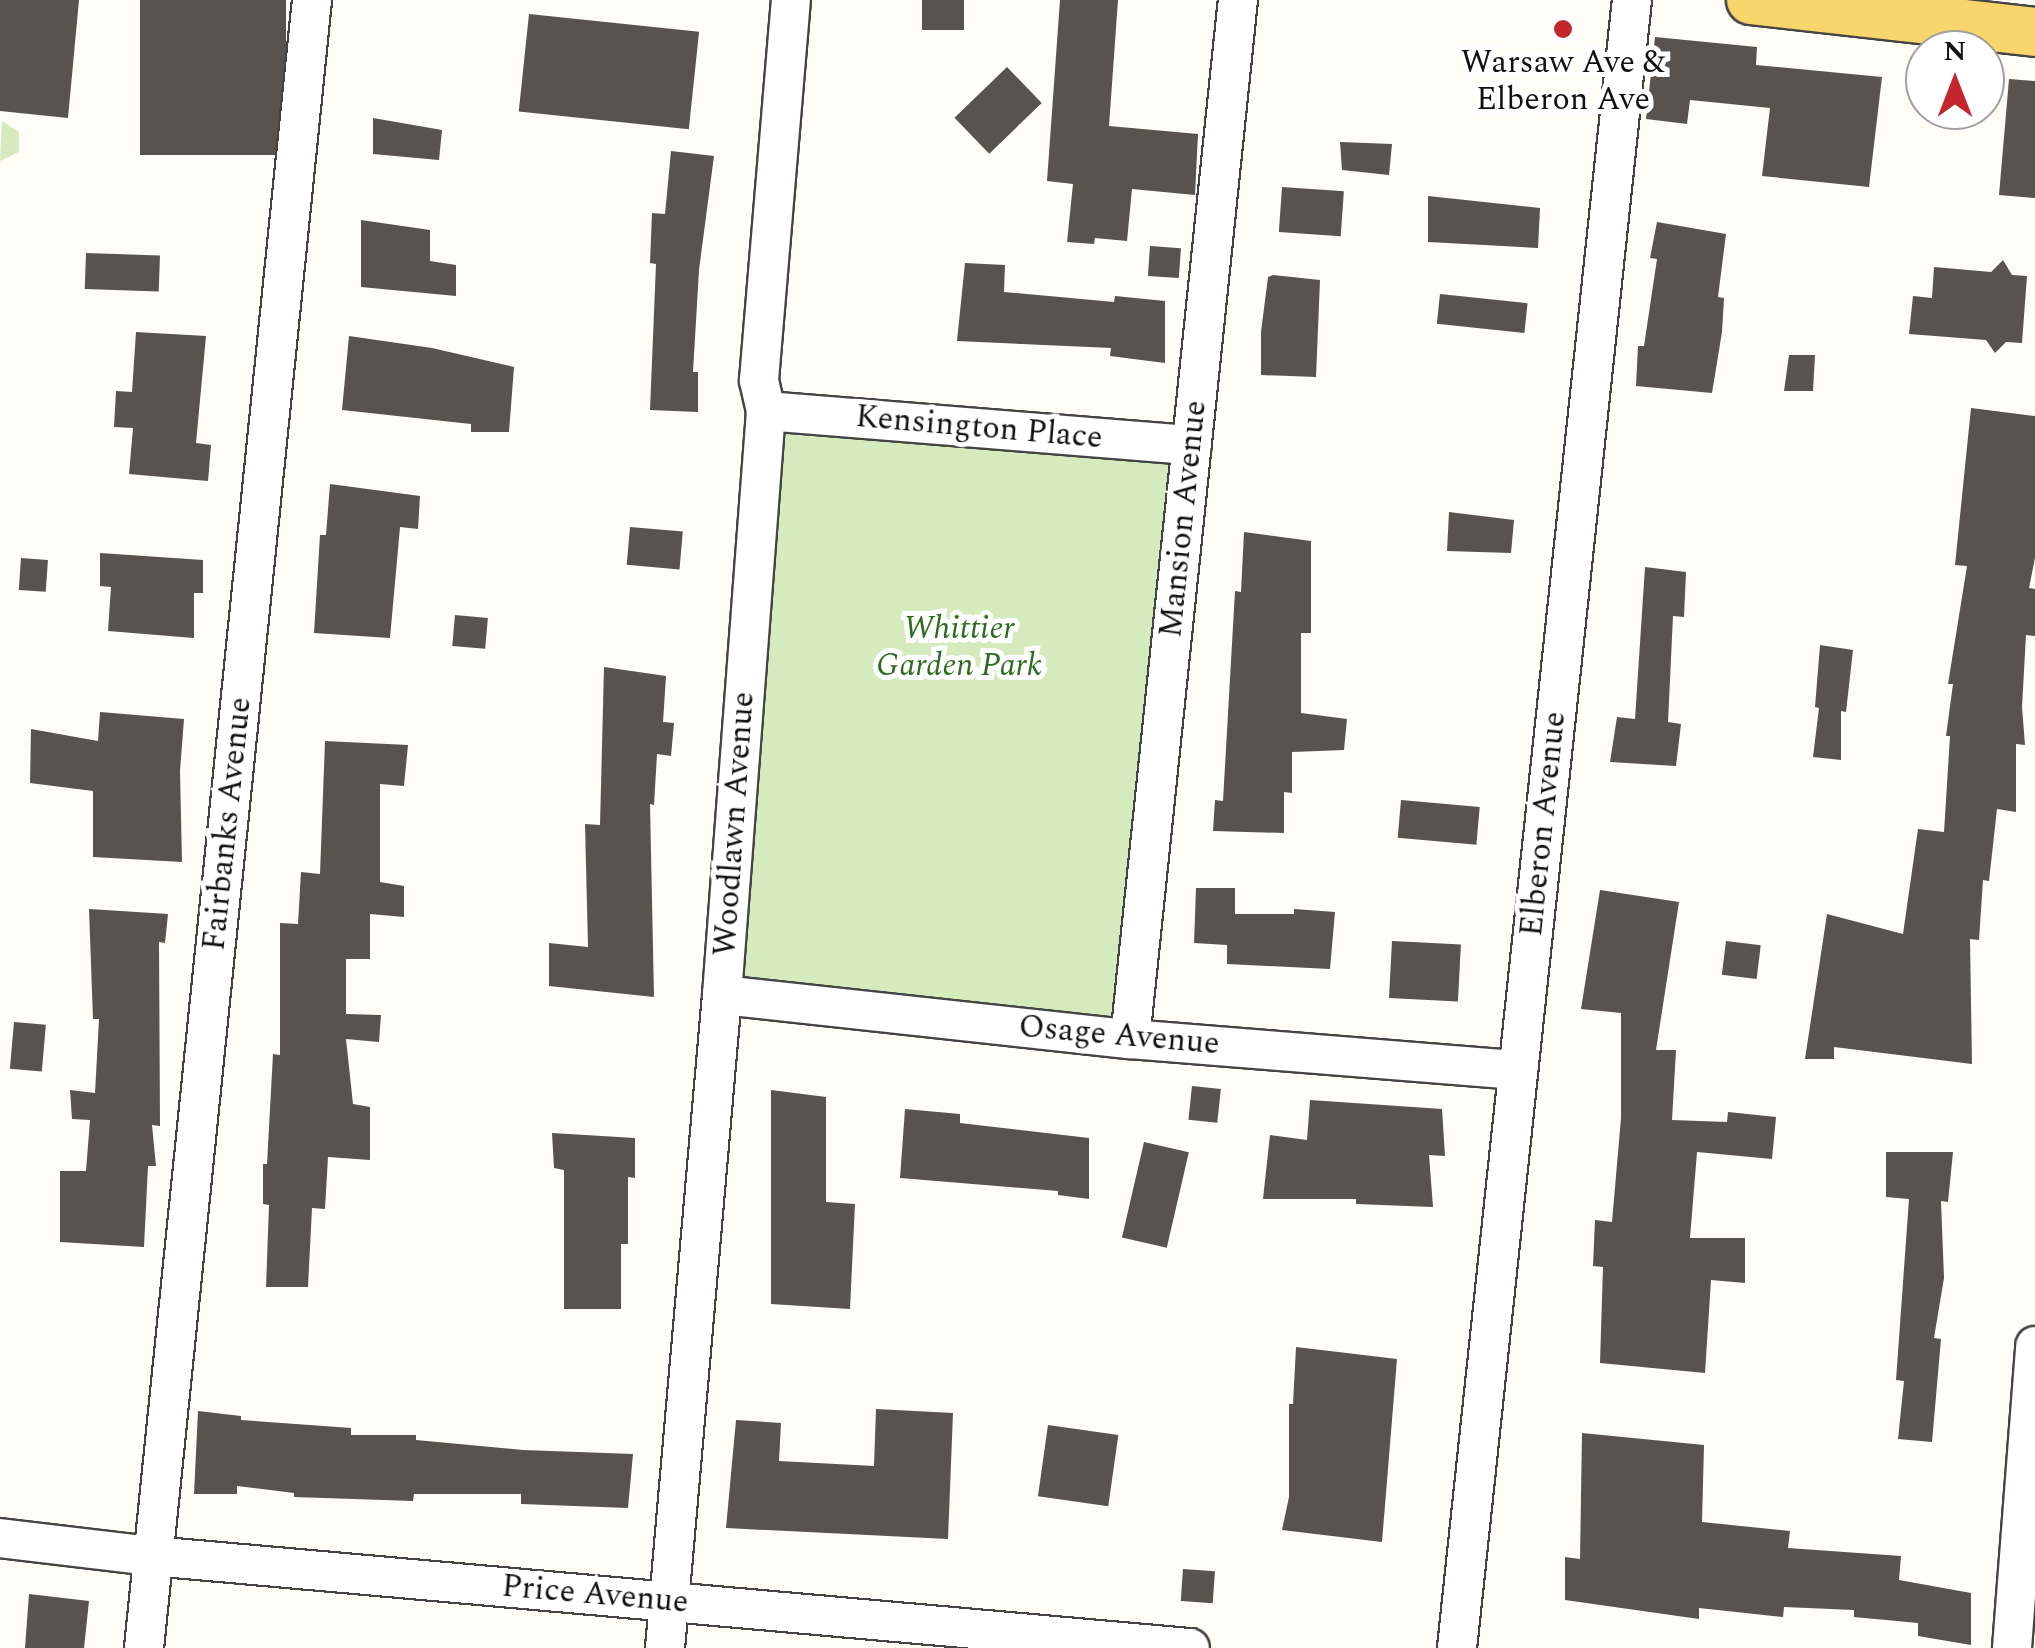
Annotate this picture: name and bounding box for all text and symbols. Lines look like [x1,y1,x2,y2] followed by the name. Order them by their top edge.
[1552,18,1574,40] marker: Warsaw Ave & Elberon Ave
[1905,30,2005,130] north arrow
[1944,30,1966,73] text: N
[1461,45,1665,120] place label: Warsaw Ave & Elberon Ave
[854,398,1104,458] street label: Kensington Place
[1152,398,1216,640] street label: Mansion Avenue
[876,611,1042,686] park label: Whittier Garden Park
[707,691,763,957] street label: Woodlawn Avenue
[196,695,260,953] street label: Fairbanks Avenue
[1513,710,1575,938] street label: Elberon Avenue
[1017,1008,1221,1064] street label: Osage Avenue
[500,1568,690,1622] street label: Price Avenue

